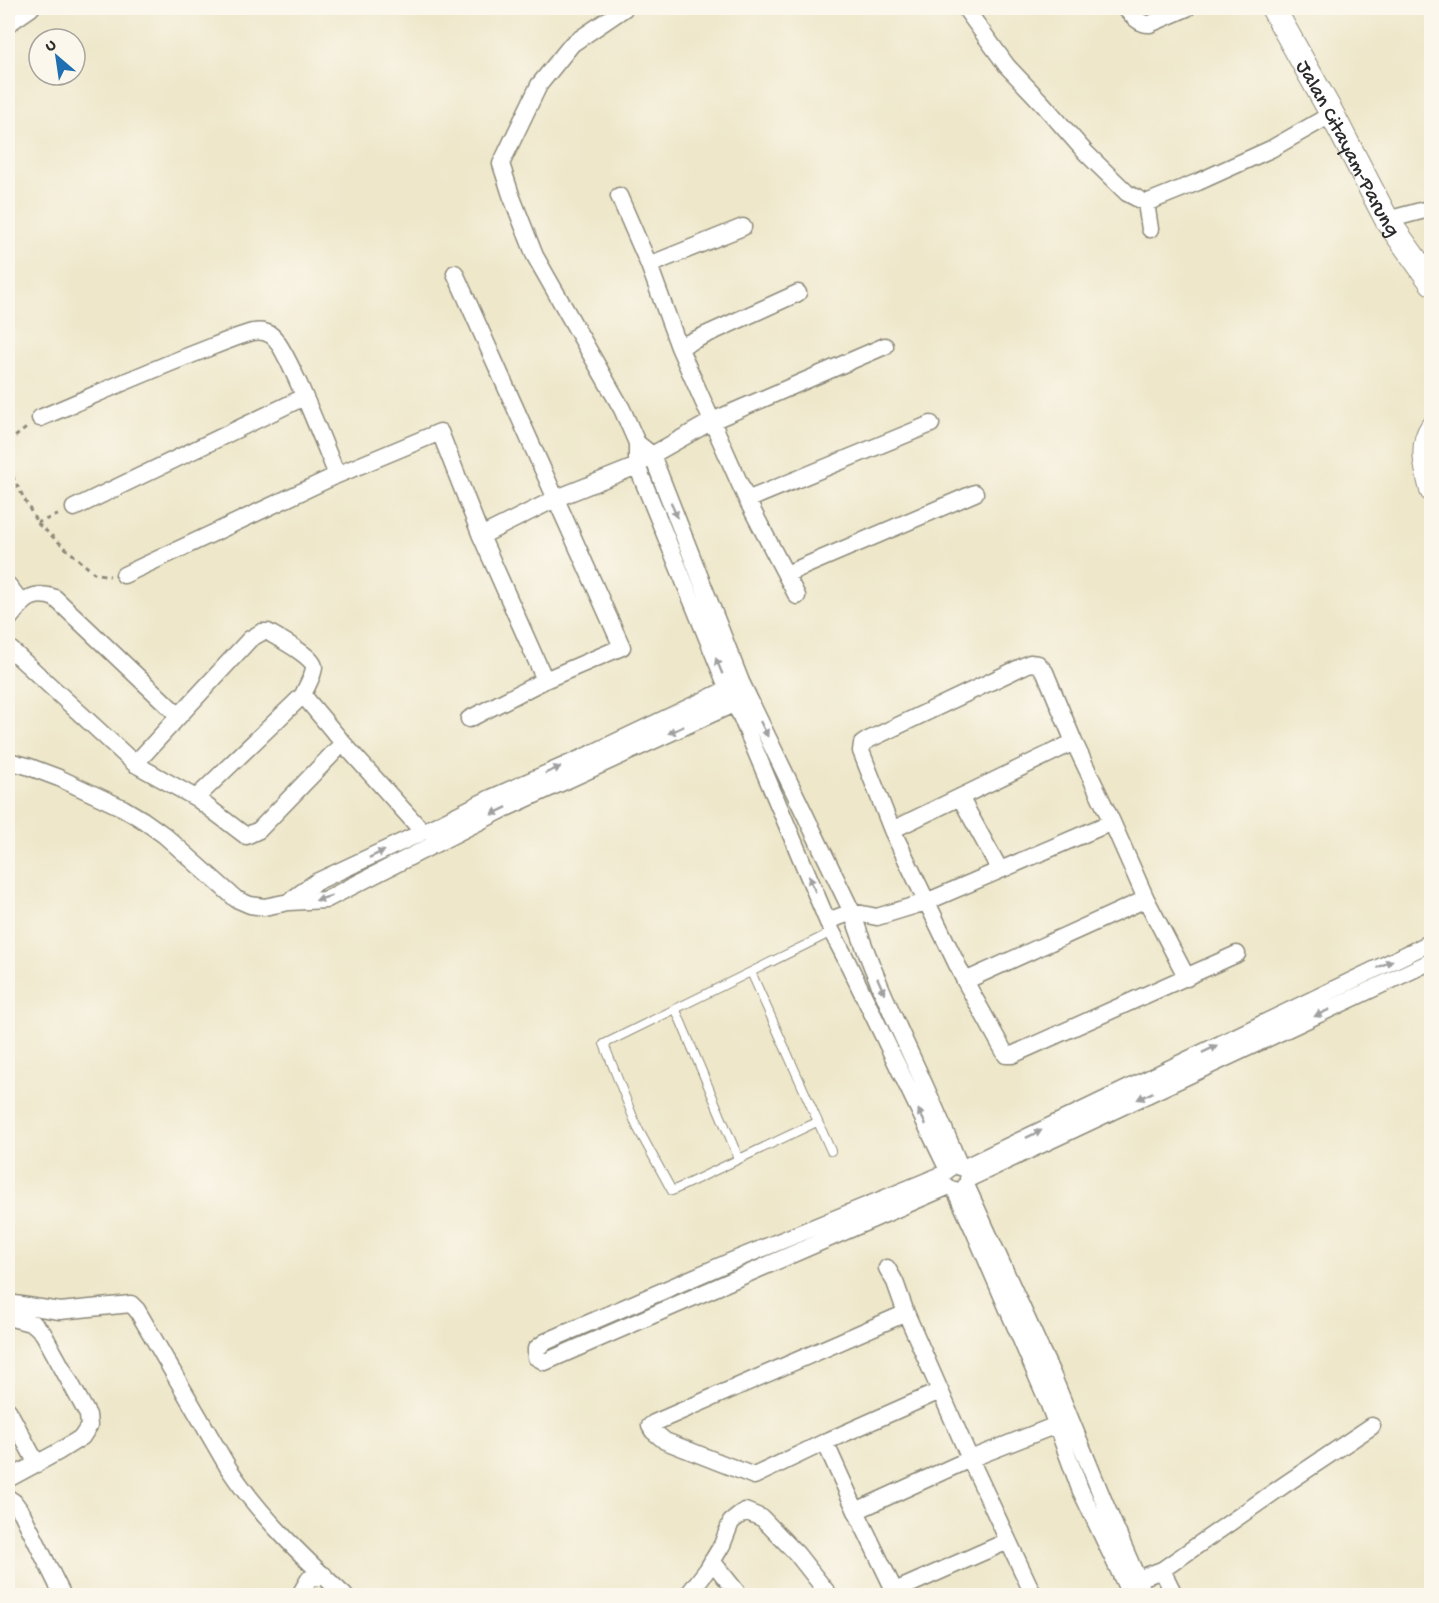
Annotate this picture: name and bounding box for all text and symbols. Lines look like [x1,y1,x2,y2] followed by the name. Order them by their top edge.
[27,27,87,87] north arrow
[43,36,61,57] text: U
[1289,57,1404,243] street label: Jalan Citayam-Parung
[669,501,679,519] one-way arrow
[713,657,723,675] one-way arrow
[759,720,768,737] one-way arrow
[667,725,685,735] one-way arrow
[545,766,562,775] one-way arrow
[490,806,508,816] one-way arrow
[369,849,386,858] one-way arrow
[807,875,816,893] one-way arrow
[315,893,334,903] one-way arrow
[1377,959,1394,969] one-way arrow
[876,977,886,995] one-way arrow
[1313,1008,1330,1017] one-way arrow
[1201,1044,1218,1053] one-way arrow
[1137,1091,1154,1100] one-way arrow
[917,1109,926,1126] one-way arrow
[1026,1129,1043,1138] one-way arrow

